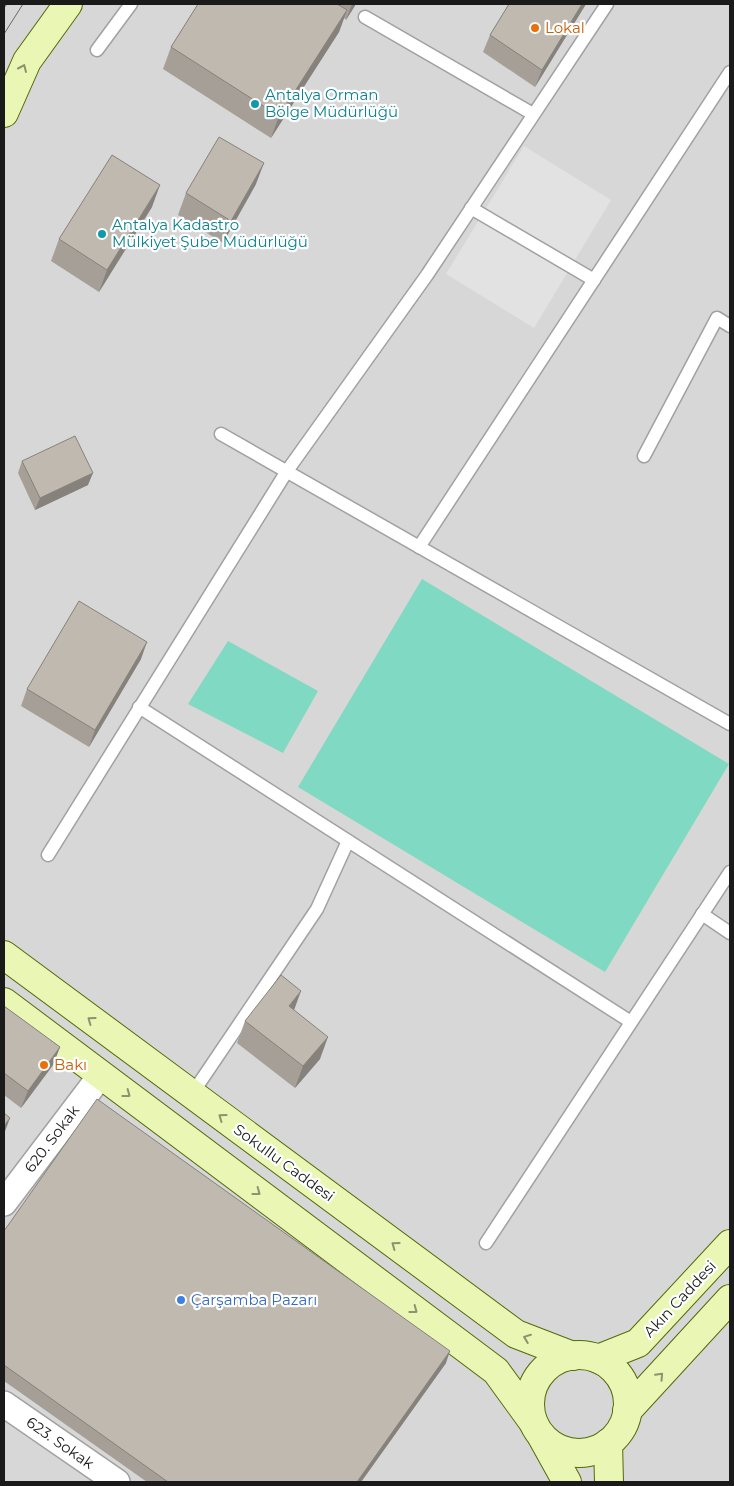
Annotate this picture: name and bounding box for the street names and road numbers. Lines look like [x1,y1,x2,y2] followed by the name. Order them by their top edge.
[20,1101,83,1176] street label: 620. Sokak
[230,1120,338,1205] street label: Sokullu Caddesi
[639,1256,720,1341] street label: Akın Caddesi
[23,1412,98,1473] street label: 623. Sokak

